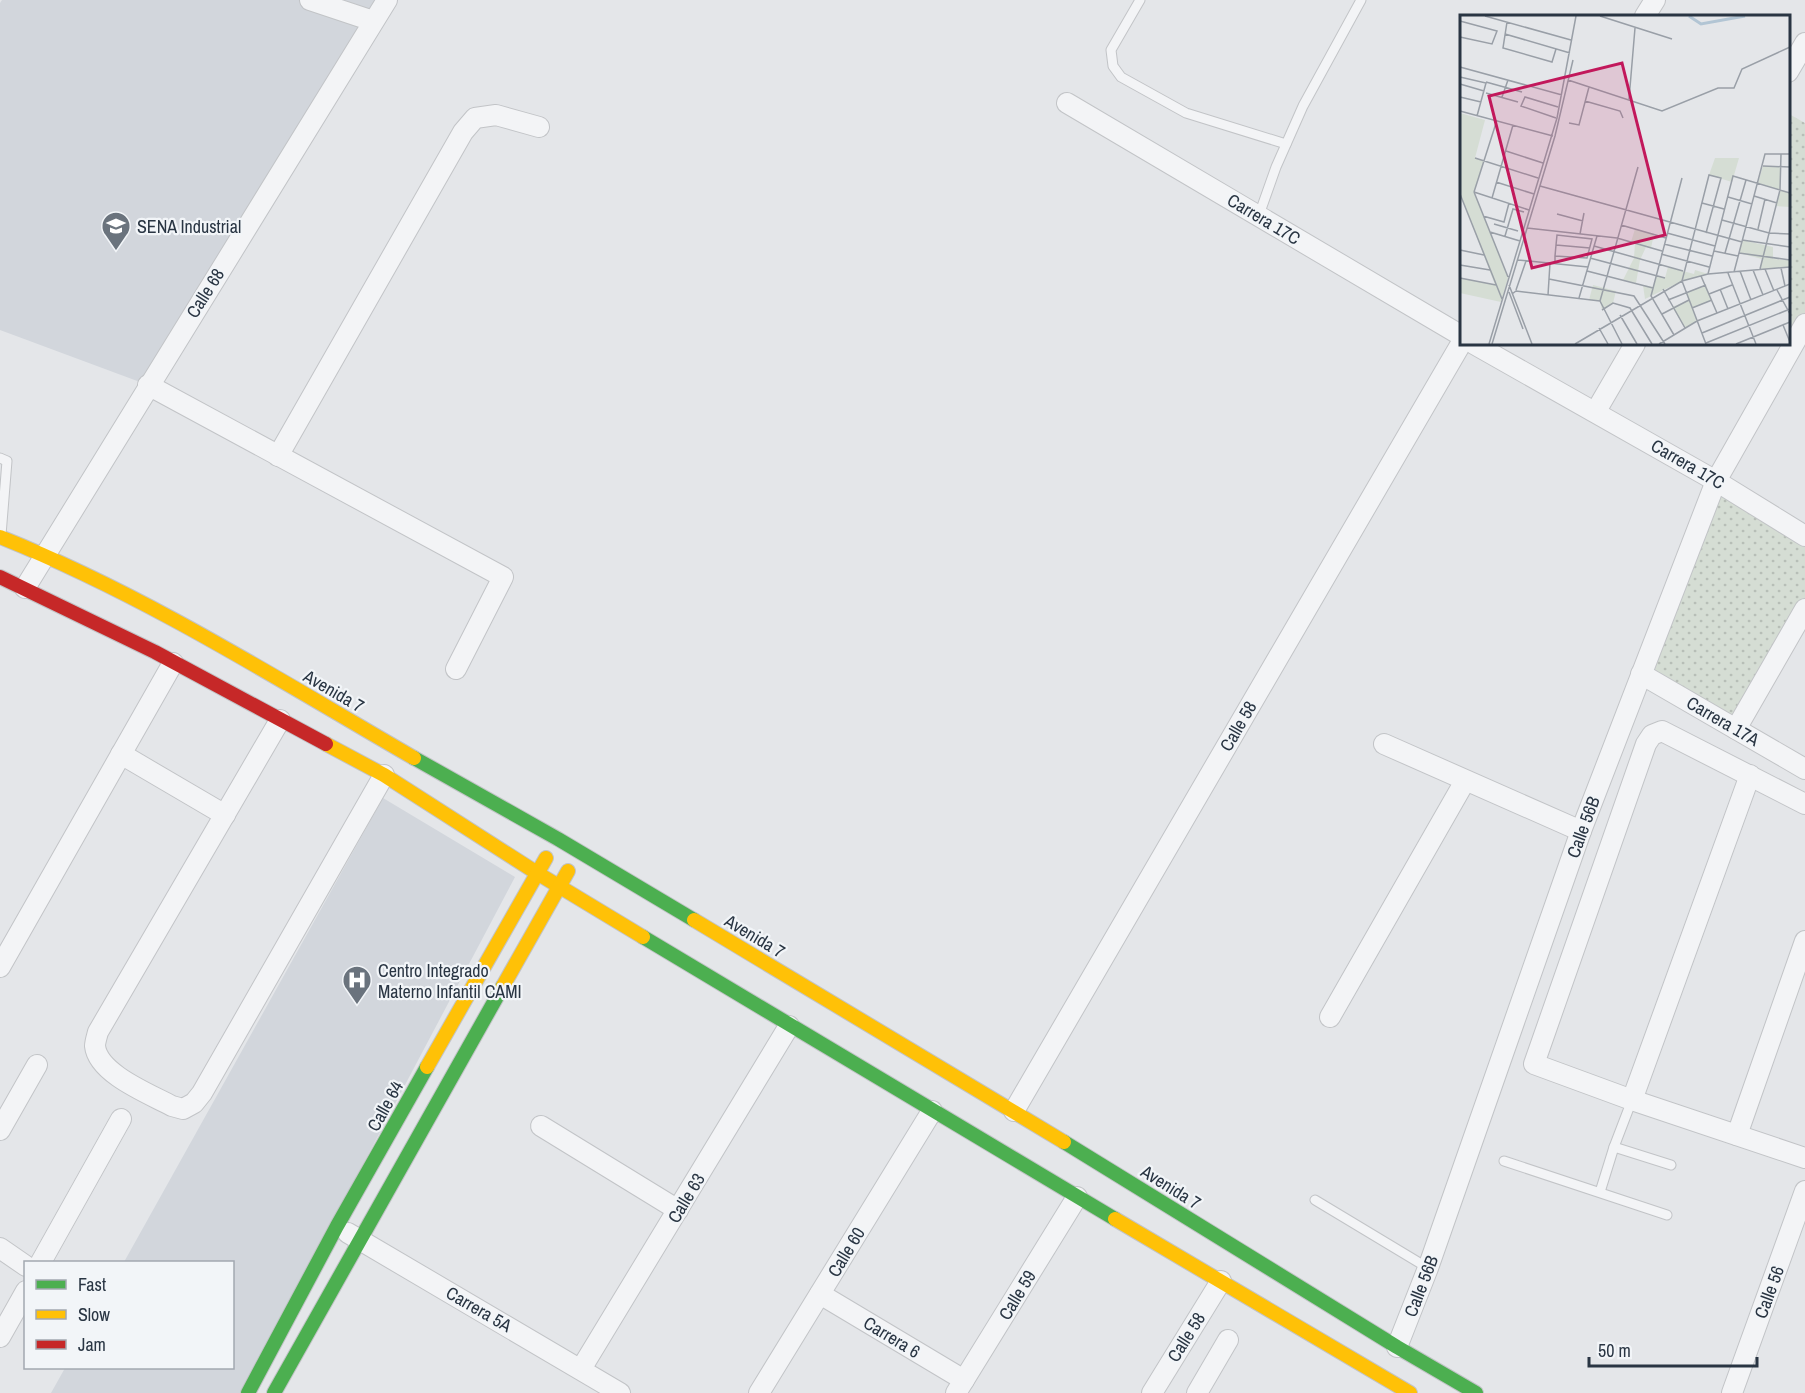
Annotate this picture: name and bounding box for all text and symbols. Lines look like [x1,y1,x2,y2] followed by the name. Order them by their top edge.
[1460,15,1790,345] inset map
[1223,187,1305,251] street label: Carrera 17C
[100,210,132,252] school or university icon: SENA Industrial
[137,214,241,239] place label: SENA Industrial
[180,263,230,323] street label: Calle 68
[1647,433,1729,495] street label: Carrera 17C
[298,663,369,718] street label: Avenida 7
[1682,690,1764,752] street label: Carrera 17A
[1214,696,1262,756] street label: Calle 58
[1560,793,1606,861] street label: Calle 56B
[719,908,790,964] street label: Avenida 7
[378,958,522,1004] place label: Centro Integrado Materno Infantil CAMI
[341,964,373,1006] hospital icon: Centro Integrado Materno Infantil CAMI
[361,1076,409,1136] street label: Calle 64
[1135,1158,1206,1215] street label: Avenida 7
[661,1168,711,1228] street label: Calle 63
[821,1222,871,1282] street label: Calle 60
[1398,1252,1444,1320] street label: Calle 56B
[24,1261,234,1369] legend
[1748,1262,1790,1322] street label: Calle 56
[992,1265,1042,1325] street label: Calle 59
[78,1272,106,1297] text: Fast
[441,1280,517,1338] street label: Carrera 5A
[78,1302,110,1327] text: Slow
[1161,1307,1211,1367] street label: Calle 58
[859,1310,925,1364] street label: Carrera 6
[1589,1330,1757,1368] scale bar
[78,1332,106,1357] text: Jam
[1598,1338,1631,1363] text: 50 m

